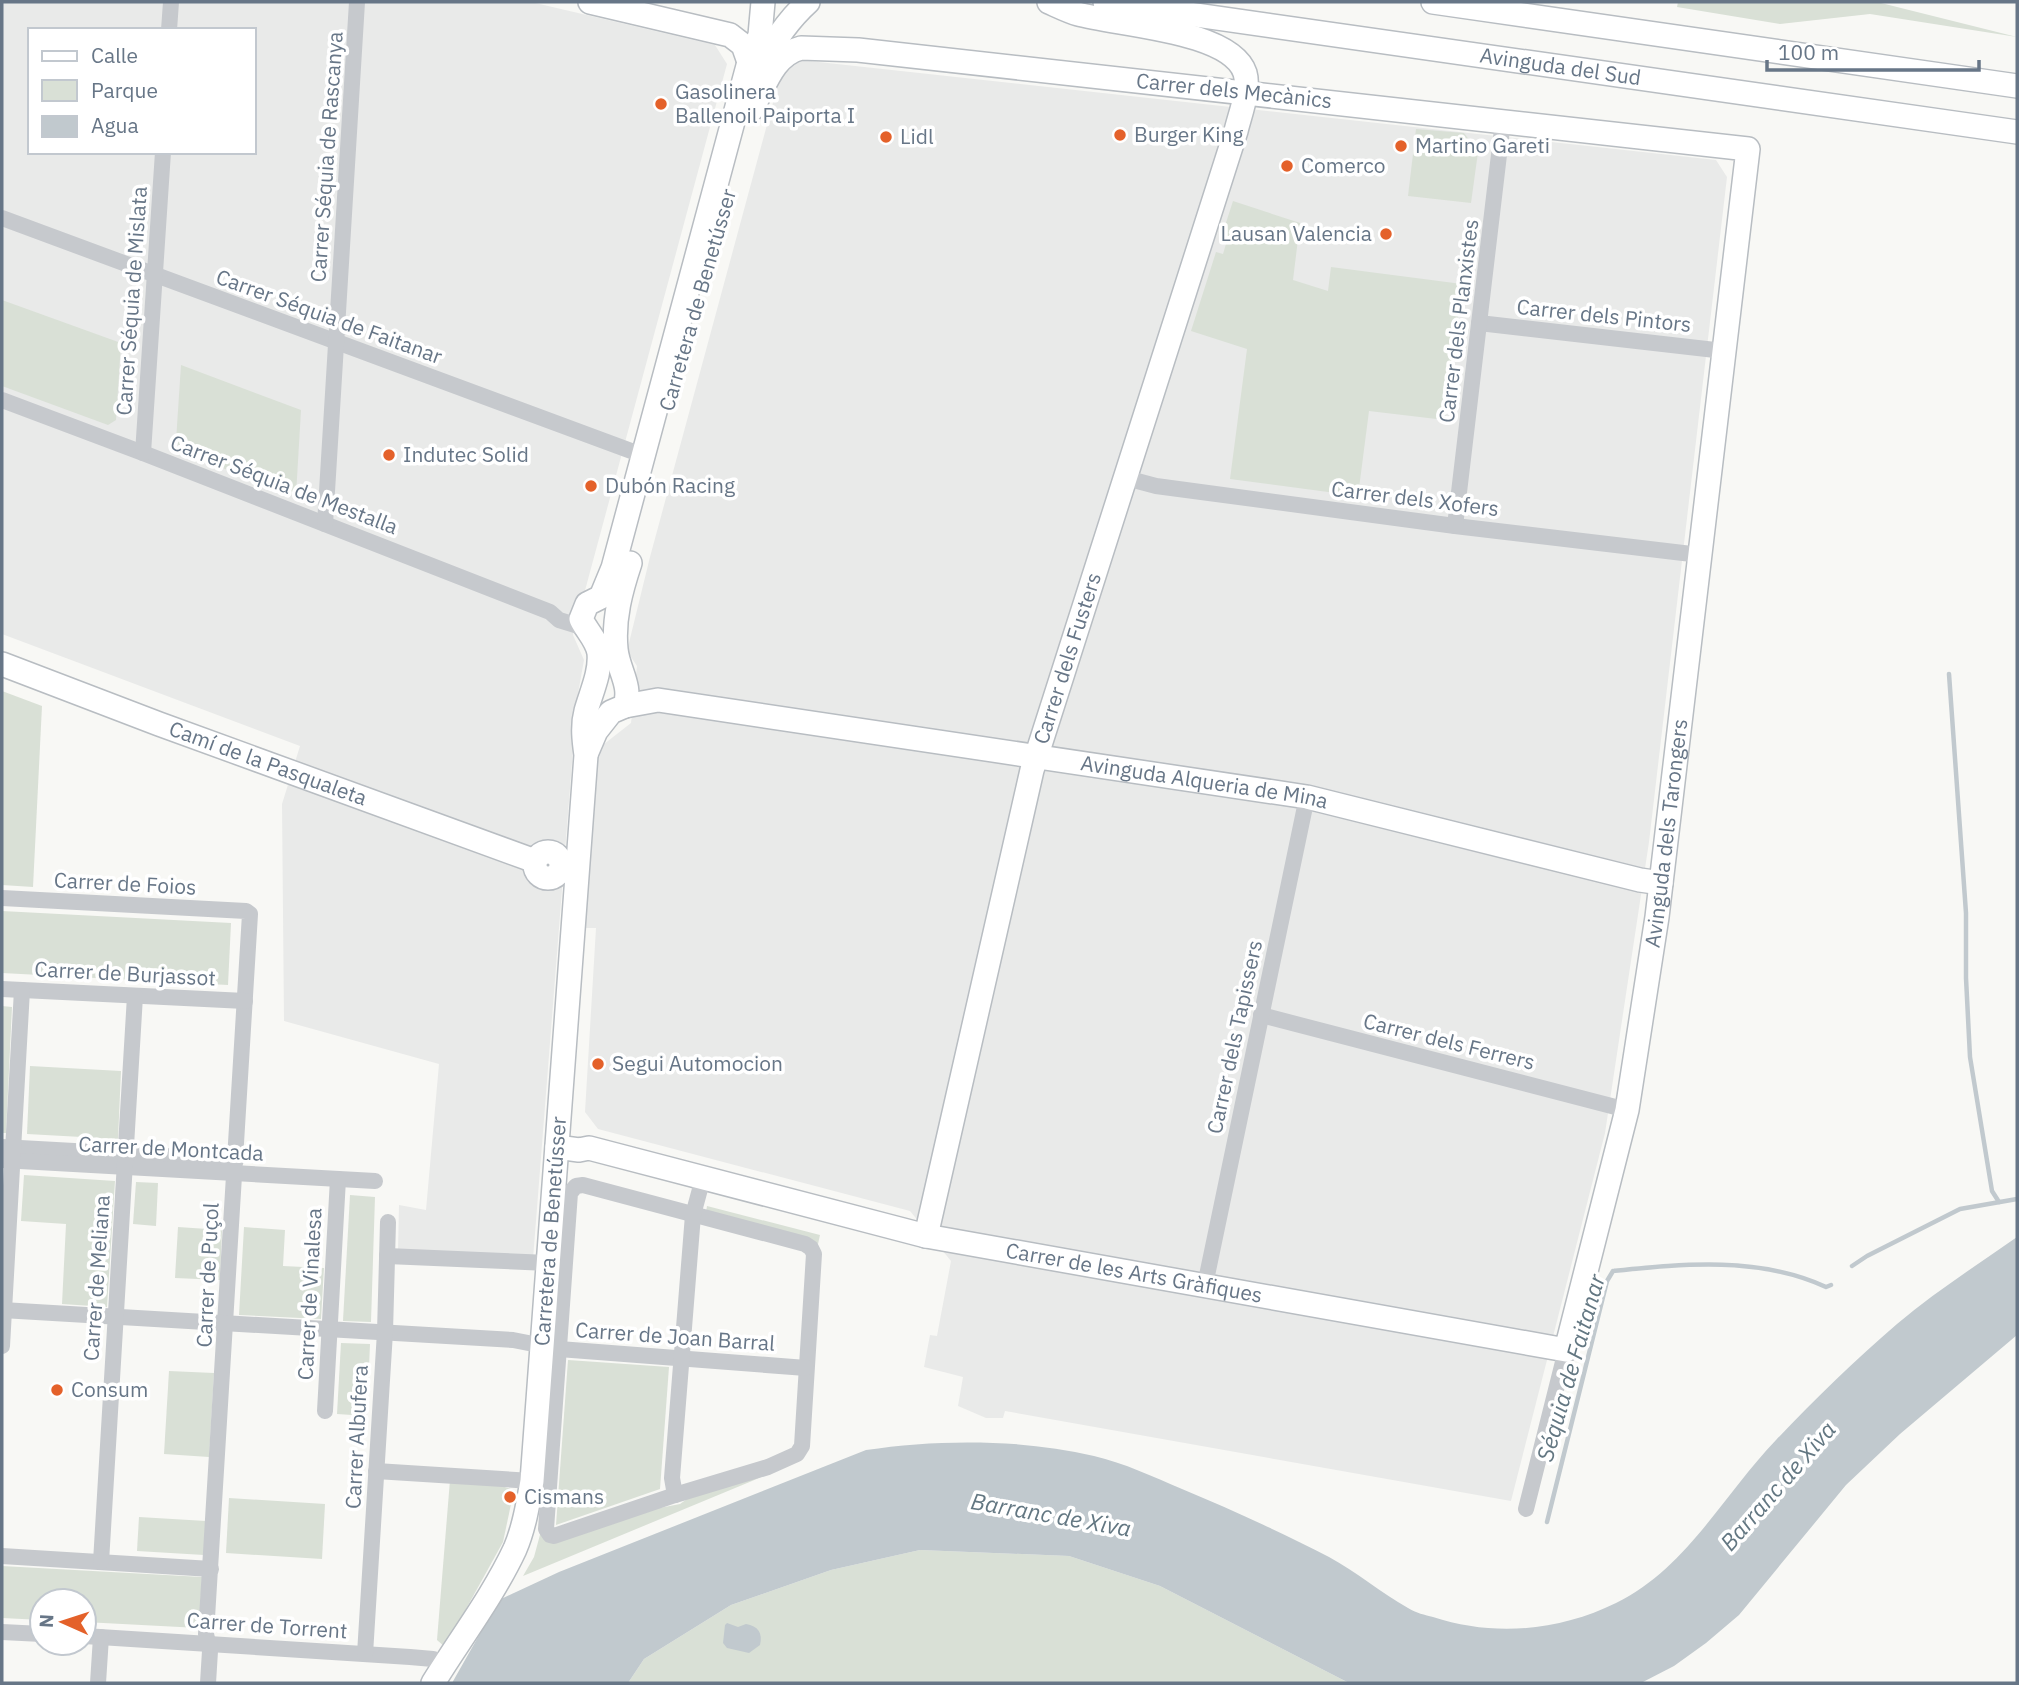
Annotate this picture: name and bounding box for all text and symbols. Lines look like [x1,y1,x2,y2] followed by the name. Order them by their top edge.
[28,28,256,154] legend
[1767,28,1979,72] scale bar
[303,31,349,283] street label: Carrer Séquia de Rascanya
[1778,38,1839,66] text: 100 m
[91,41,138,69] text: Calle
[1478,41,1643,91] street label: Avinguda del Sud
[1135,66,1333,114] street label: Carrer dels Mecànics
[91,76,158,104] text: Parque
[675,77,855,129] place label: Gasolinera Ballenoil Paiporta I
[653,96,669,112] marker: Gasolinera Ballenoil Paiporta I
[91,111,139,139] text: Agua
[1134,120,1244,148] place label: Burger King
[900,122,934,150] place label: Lidl
[1112,127,1128,143] marker: Burger King
[878,129,894,145] marker: Lidl
[1415,131,1550,159] place label: Martino Gareti
[1393,138,1409,154] marker: Martino Gareti
[1301,151,1385,179] place label: Comerco
[1279,158,1295,174] marker: Comerco
[109,185,153,416] street label: Carrer Séquia de Mislata
[652,185,742,414] street label: Carretera de Benetússer
[1432,217,1484,424] street label: Carrer dels Planxistes
[1220,219,1372,247] place label: Lausan Valencia
[1378,226,1394,242] marker: Lausan Valencia
[213,262,446,370] street label: Carrer Séquia de Faitanar
[1515,292,1693,338] street label: Carrer dels Pintors
[167,428,402,540] street label: Carrer Séquia de Mestalla
[403,440,529,468] place label: Indutec Solid
[381,447,397,463] marker: Indutec Solid
[605,471,735,499] place label: Dubón Racing
[1330,474,1501,522] street label: Carrer dels Xofers
[583,478,599,494] marker: Dubón Racing
[1026,569,1107,747] street label: Carrer dels Fusters
[165,714,371,812] street label: Camí de la Pasqualeta
[1637,717,1693,949] street label: Avinguda dels Tarongers
[1079,748,1331,815] street label: Avinguda Alqueria de Mina
[53,865,197,901] street label: Carrer de Foios
[1200,937,1268,1136] street label: Carrer dels Tapissers
[34,954,217,992] street label: Carrer de Burjassot
[1361,1006,1538,1076] street label: Carrer dels Ferrers
[612,1049,783,1077] place label: Segui Automocion
[590,1056,606,1072] marker: Segui Automocion
[527,1115,572,1347] street label: Carretera de Benetússer
[78,1129,264,1167] street label: Carrer de Montcada
[76,1194,116,1362] street label: Carrer de Meliana
[189,1202,225,1348] street label: Carrer de Puçol
[291,1207,327,1381] street label: Carrer de Vinalesa
[1004,1235,1265,1309] street label: Carrer de les Arts Gràfiques
[1529,1270,1611,1465] water label: Séquia de Faitanar
[574,1315,776,1357] street label: Carrer de Joan Barral
[338,1364,374,1510] street label: Carrer Albufera
[71,1375,148,1403] place label: Consum
[49,1382,65,1398] marker: Consum
[1713,1414,1842,1556] water label: Barranc de Xiva
[524,1482,604,1510] place label: Cismans
[969,1485,1134,1543] water label: Barranc de Xiva
[502,1489,518,1505] marker: Cismans
[28,1587,98,1657] north arrow
[186,1605,348,1645] street label: Carrer de Torrent
[34,1614,58,1629] text: N

